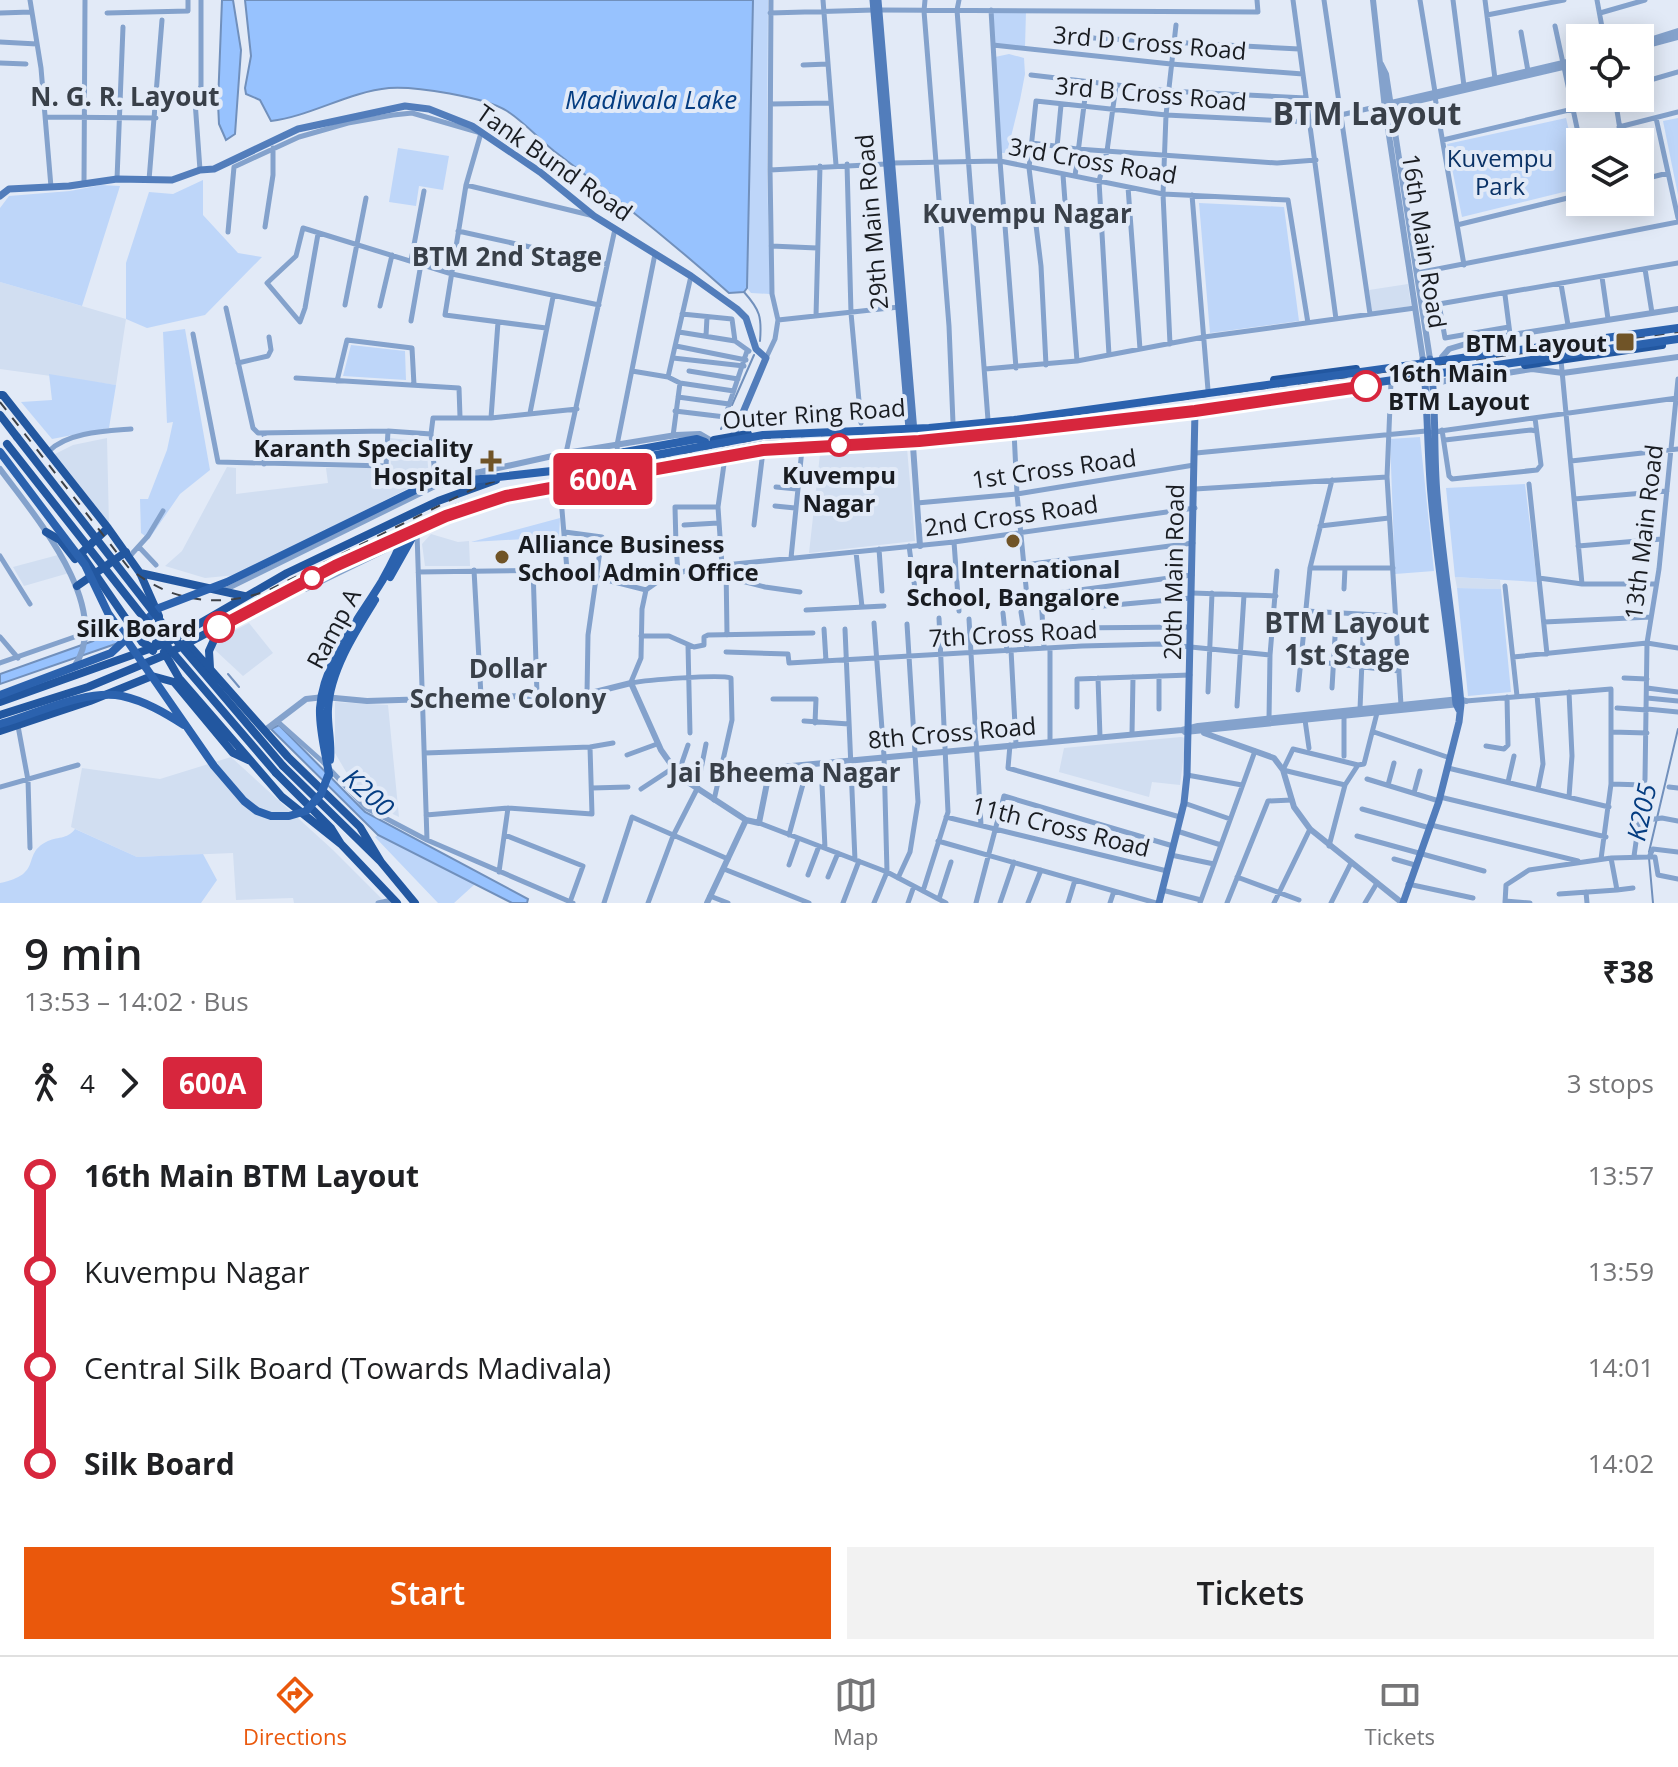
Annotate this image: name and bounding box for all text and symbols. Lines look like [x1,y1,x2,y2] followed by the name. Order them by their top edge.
[1052,17,1248,67] street label: 3rd D Cross Road
[1566,24,1654,216] map controls
[1566,24,1654,112] button: locate
[1054,68,1248,118] street label: 3rd B Cross Road
[30,78,220,114] district label: N. G. R. Layout
[565,81,737,117] water label: Madiwala Lake
[1273,91,1461,134] district label: BTM Layout
[470,96,640,228] street label: Tank Bund Road
[1566,128,1654,216] button: layers
[1006,129,1180,191] street label: 3rd Cross Road
[847,133,895,311] street label: 29th Main Road
[1447,141,1553,202] park label: Kuvempu Park
[1395,151,1455,331] street label: 16th Main Road
[922,195,1132,231] district label: Kuvempu Nagar
[412,238,602,274] district label: BTM 2nd Stage
[1465,326,1607,359] place label: BTM Layout
[1614,331,1636,353] marker: BTM Layout
[1388,356,1530,417] place label: 16th Main BTM Layout
[1351,371,1381,401] marker: 16th Main BTM Layout
[721,390,907,436] street label: Outer Ring Road
[254,431,473,492] place label: Karanth Speciality Hospital
[828,434,850,456] marker: Kuvempu Nagar
[970,440,1138,496] street label: 1st Cross Road
[1616,443,1670,621] street label: 13th Main Road
[480,450,502,472] marker: Karanth Speciality Hospital
[547,453,659,505] line badge: 600A
[782,458,896,519] place label: Kuvempu Nagar
[569,460,637,498] text: 600A
[1155,484,1191,660] street label: 20th Main Road
[922,486,1100,544] street label: 2nd Cross Road
[518,527,759,588] place label: Alliance Business School Admin Office
[1004,532,1022,550] marker: Iqra International School, Bangalore
[493,548,511,566] marker: Alliance Business School Admin Office
[906,552,1120,613] place label: Iqra International School, Bangalore
[301,567,323,589] unlabelled marker
[298,581,368,674] street label: Ramp A
[1264,603,1430,673] district label: BTM Layout 1st Stage
[76,611,197,644] place label: Silk Board
[204,612,234,642] marker: Silk Board
[928,612,1098,654] street label: 7th Cross Road
[410,650,606,716] district label: Dollar Scheme Colony
[866,708,1038,756] street label: 8th Cross Road
[667,754,901,790] district label: Jai Bheema Nagar
[336,759,402,825] water label: K200
[1617,780,1665,844] water label: K205
[968,788,1154,864] street label: 11th Cross Road
[24,923,143,983] text: 9 min
[1603,951,1654,992] text: ₹38
[24,983,249,1019] text: 13:53 – 14:02 · Bus
[24,1061,68,1105] icon: walk
[107,1061,151,1105] icon: forward
[179,1064,246,1102] text: 600A
[80,1065,95,1101] text: 4
[1567,1065,1654,1101] text: 3 stops
[84,1155,419,1196] text: 16th Main BTM Layout
[1588,1157,1654,1193] text: 13:57
[84,1251,309,1292] text: Kuvempu Nagar
[1588,1253,1654,1289] text: 13:59
[84,1347,611,1388] text: Central Silk Board (Towards Madivala)
[1588,1349,1654,1385] text: 14:01
[84,1443,235,1484] text: Silk Board
[1588,1445,1654,1481] text: 14:02
[24,1547,831,1639] button: Start
[847,1547,1654,1639] button: Tickets
[243,1673,347,1751] tab: Directions
[833,1673,879,1751] tab: Map
[1365,1673,1435,1751] tab: Tickets

